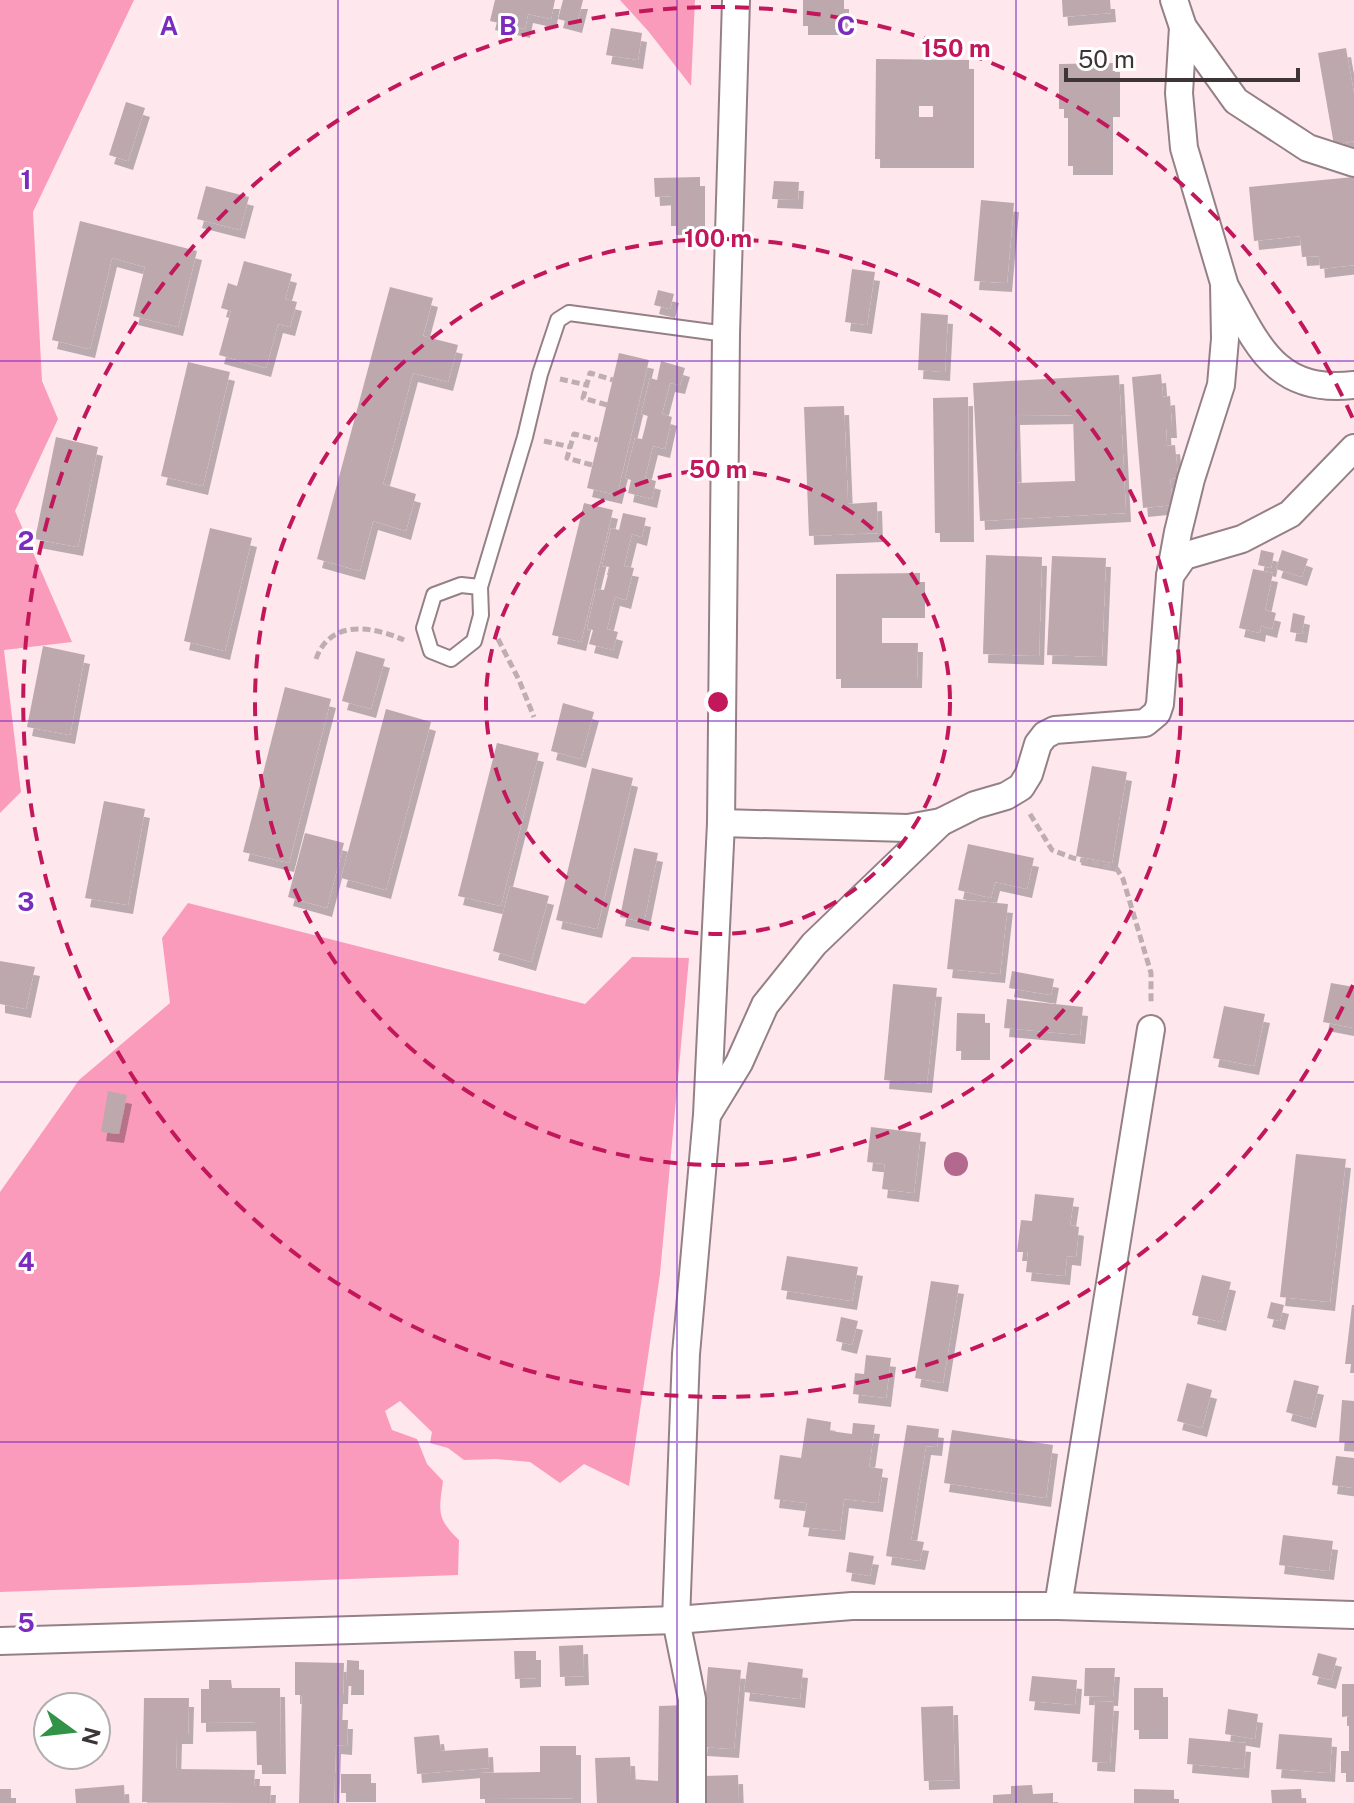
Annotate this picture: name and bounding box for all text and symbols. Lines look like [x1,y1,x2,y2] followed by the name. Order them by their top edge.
[160,10,179,41] text: A
[499,10,517,41] text: B
[837,10,855,41] text: C
[1066,32,1298,82] scale bar
[922,34,990,62] text: 150 m
[1078,45,1135,73] text: 50 m
[20,164,32,195] text: 1
[684,224,752,252] text: 100 m
[689,455,747,483] text: 50 m
[18,525,34,556] text: 2
[704,688,732,716] centre of rings
[17,886,35,917] text: 3
[17,1246,35,1277] text: 4
[17,1607,35,1638] text: 5
[32,1691,112,1771] north arrow
[77,1724,106,1748] text: N

